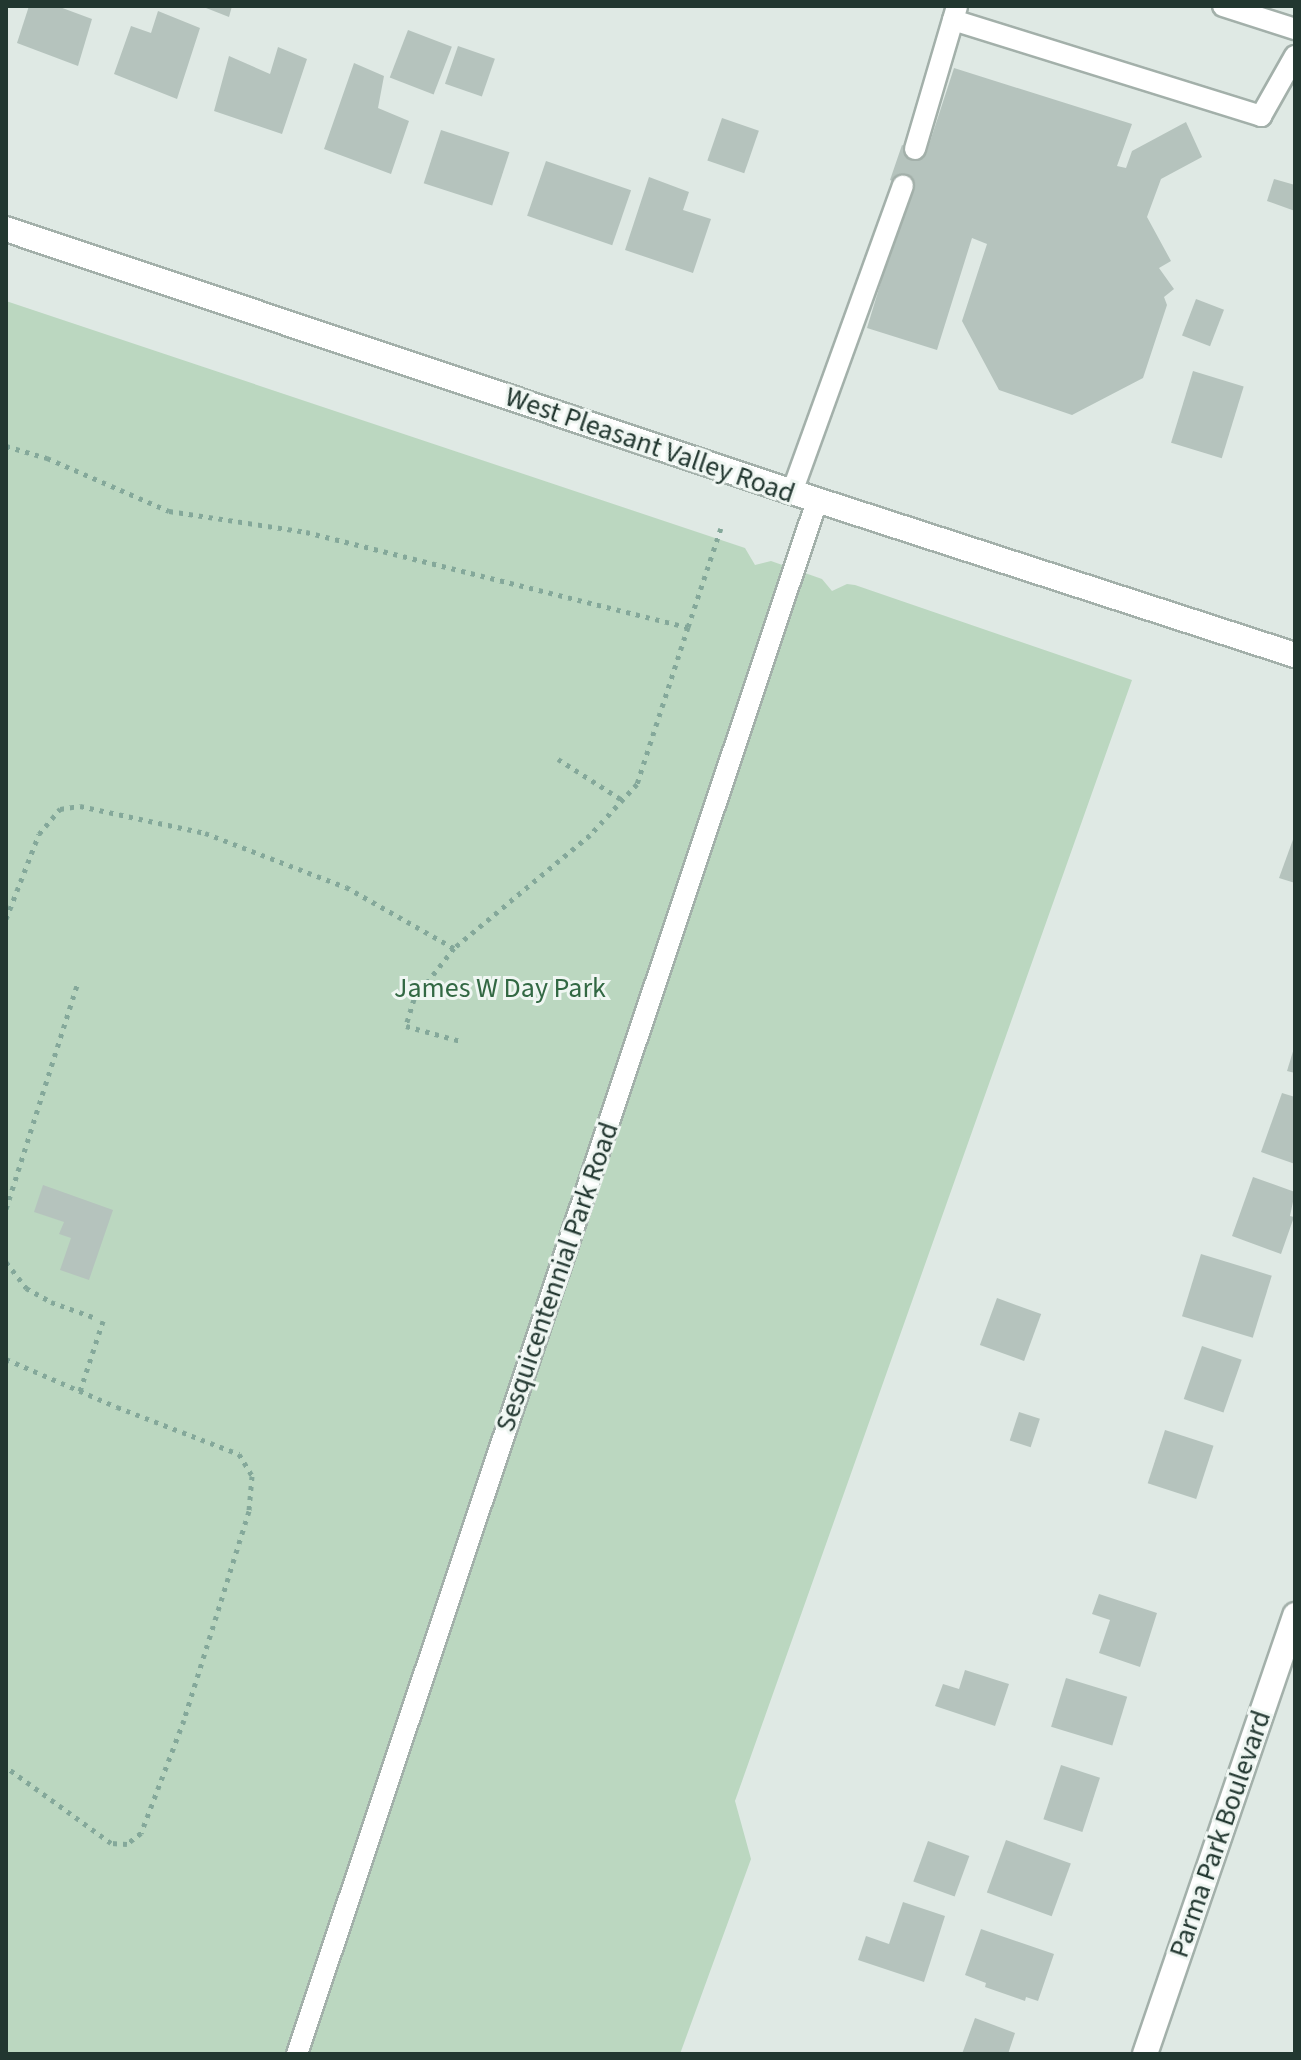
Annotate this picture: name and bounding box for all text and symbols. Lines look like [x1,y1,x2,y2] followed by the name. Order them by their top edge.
[501,380,799,510] street label: West Pleasant Valley Road
[394,971,606,1005] park label: James W Day Park
[488,1118,626,1436] street label: Sesquicentennial Park Road
[1162,1706,1278,1962] street label: Parma Park Boulevard

